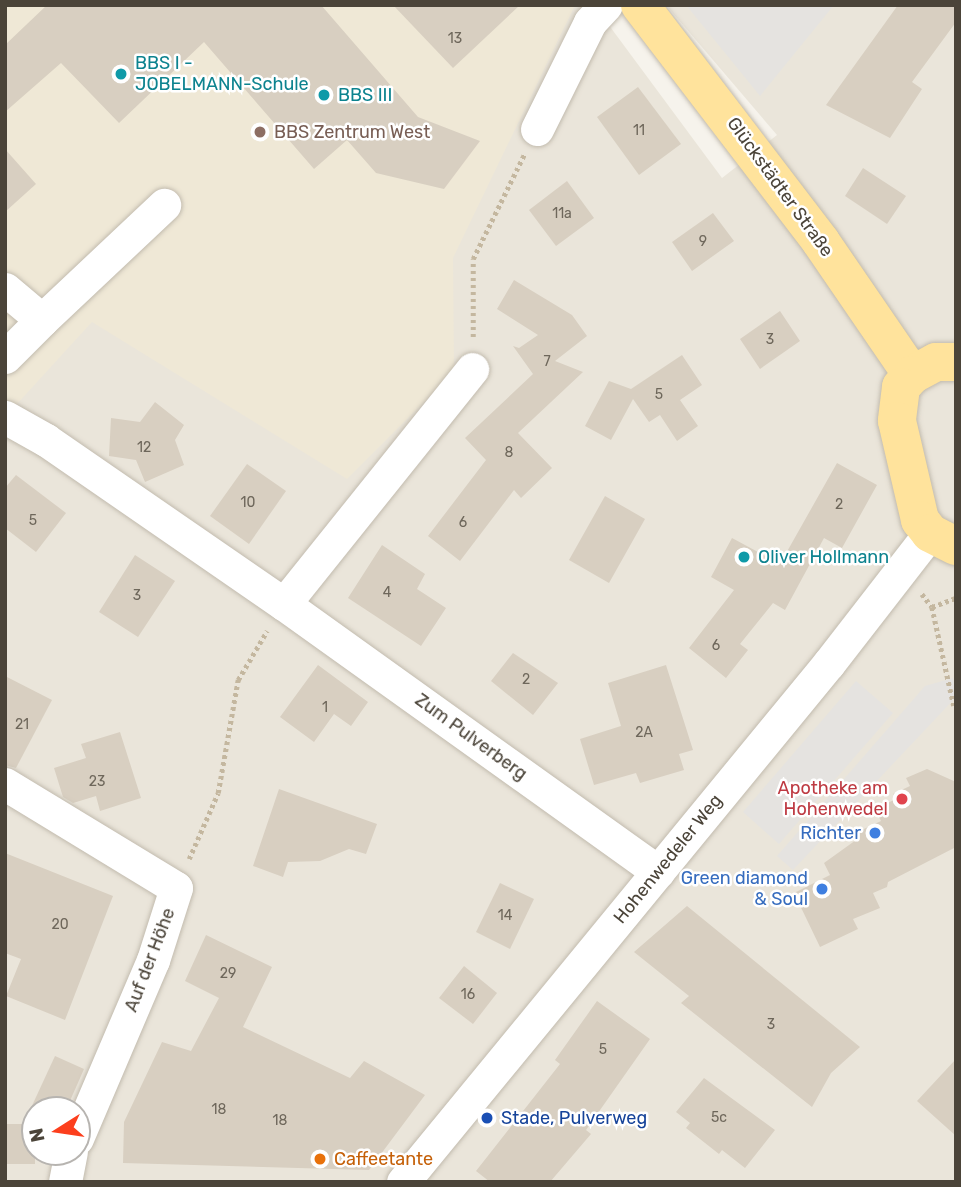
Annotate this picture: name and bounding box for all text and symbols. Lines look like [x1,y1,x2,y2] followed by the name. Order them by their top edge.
[448,31,462,47] house number: 13
[135,53,309,96] place label: BBS I - JOBELMANN-Schule
[113,66,129,82] marker: BBS I - JOBELMANN-Schule
[338,84,392,106] place label: BBS III
[316,87,332,103] marker: BBS III
[722,113,838,261] street label: Glückstädter Straße
[274,121,430,143] place label: BBS Zentrum West
[633,123,645,139] house number: 11
[252,124,268,140] marker: BBS Zentrum West
[552,206,572,222] house number: 11a
[699,234,707,250] house number: 9
[766,332,774,348] house number: 3
[543,354,551,370] house number: 7
[655,387,663,403] house number: 5
[137,440,151,456] house number: 12
[505,445,513,461] house number: 8
[241,495,255,511] house number: 10
[835,497,843,513] house number: 2
[29,513,37,529] house number: 5
[459,515,467,531] house number: 6
[758,546,890,568] place label: Oliver Hollmann
[736,549,752,565] marker: Oliver Hollmann
[383,585,391,601] house number: 4
[133,588,141,604] house number: 3
[712,638,720,654] house number: 6
[522,672,530,688] house number: 2
[411,689,531,785] street label: Zum Pulverberg
[322,700,328,716] house number: 1
[15,717,29,733] house number: 21
[635,725,653,741] house number: 2A
[89,774,105,790] house number: 23
[778,778,888,820] place label: Apotheke am Hohenwedel
[609,790,727,928] street label: Hohenwedeler Weg
[894,791,910,807] marker: Apotheke am Hohenwedel
[800,822,861,844] place label: Richter
[867,825,883,841] marker: Richter
[681,868,808,910] place label: Green diamond & Soul
[814,881,830,897] marker: Green diamond & Soul
[120,905,180,1015] street label: Auf der Höhe
[498,908,512,924] house number: 14
[51,917,69,933] house number: 20
[220,966,236,982] house number: 29
[461,987,475,1003] house number: 16
[767,1017,775,1033] house number: 3
[599,1042,607,1058] house number: 5
[21,1096,91,1166] north arrow
[212,1102,226,1118] house number: 18
[501,1107,647,1129] place label: Stade, Pulverweg
[479,1110,495,1126] marker: Stade, Pulverweg
[711,1110,727,1126] house number: 5c
[273,1113,287,1129] house number: 18
[24,1126,50,1144] text: N
[334,1148,433,1170] place label: Caffeetante
[312,1151,328,1167] marker: Caffeetante

